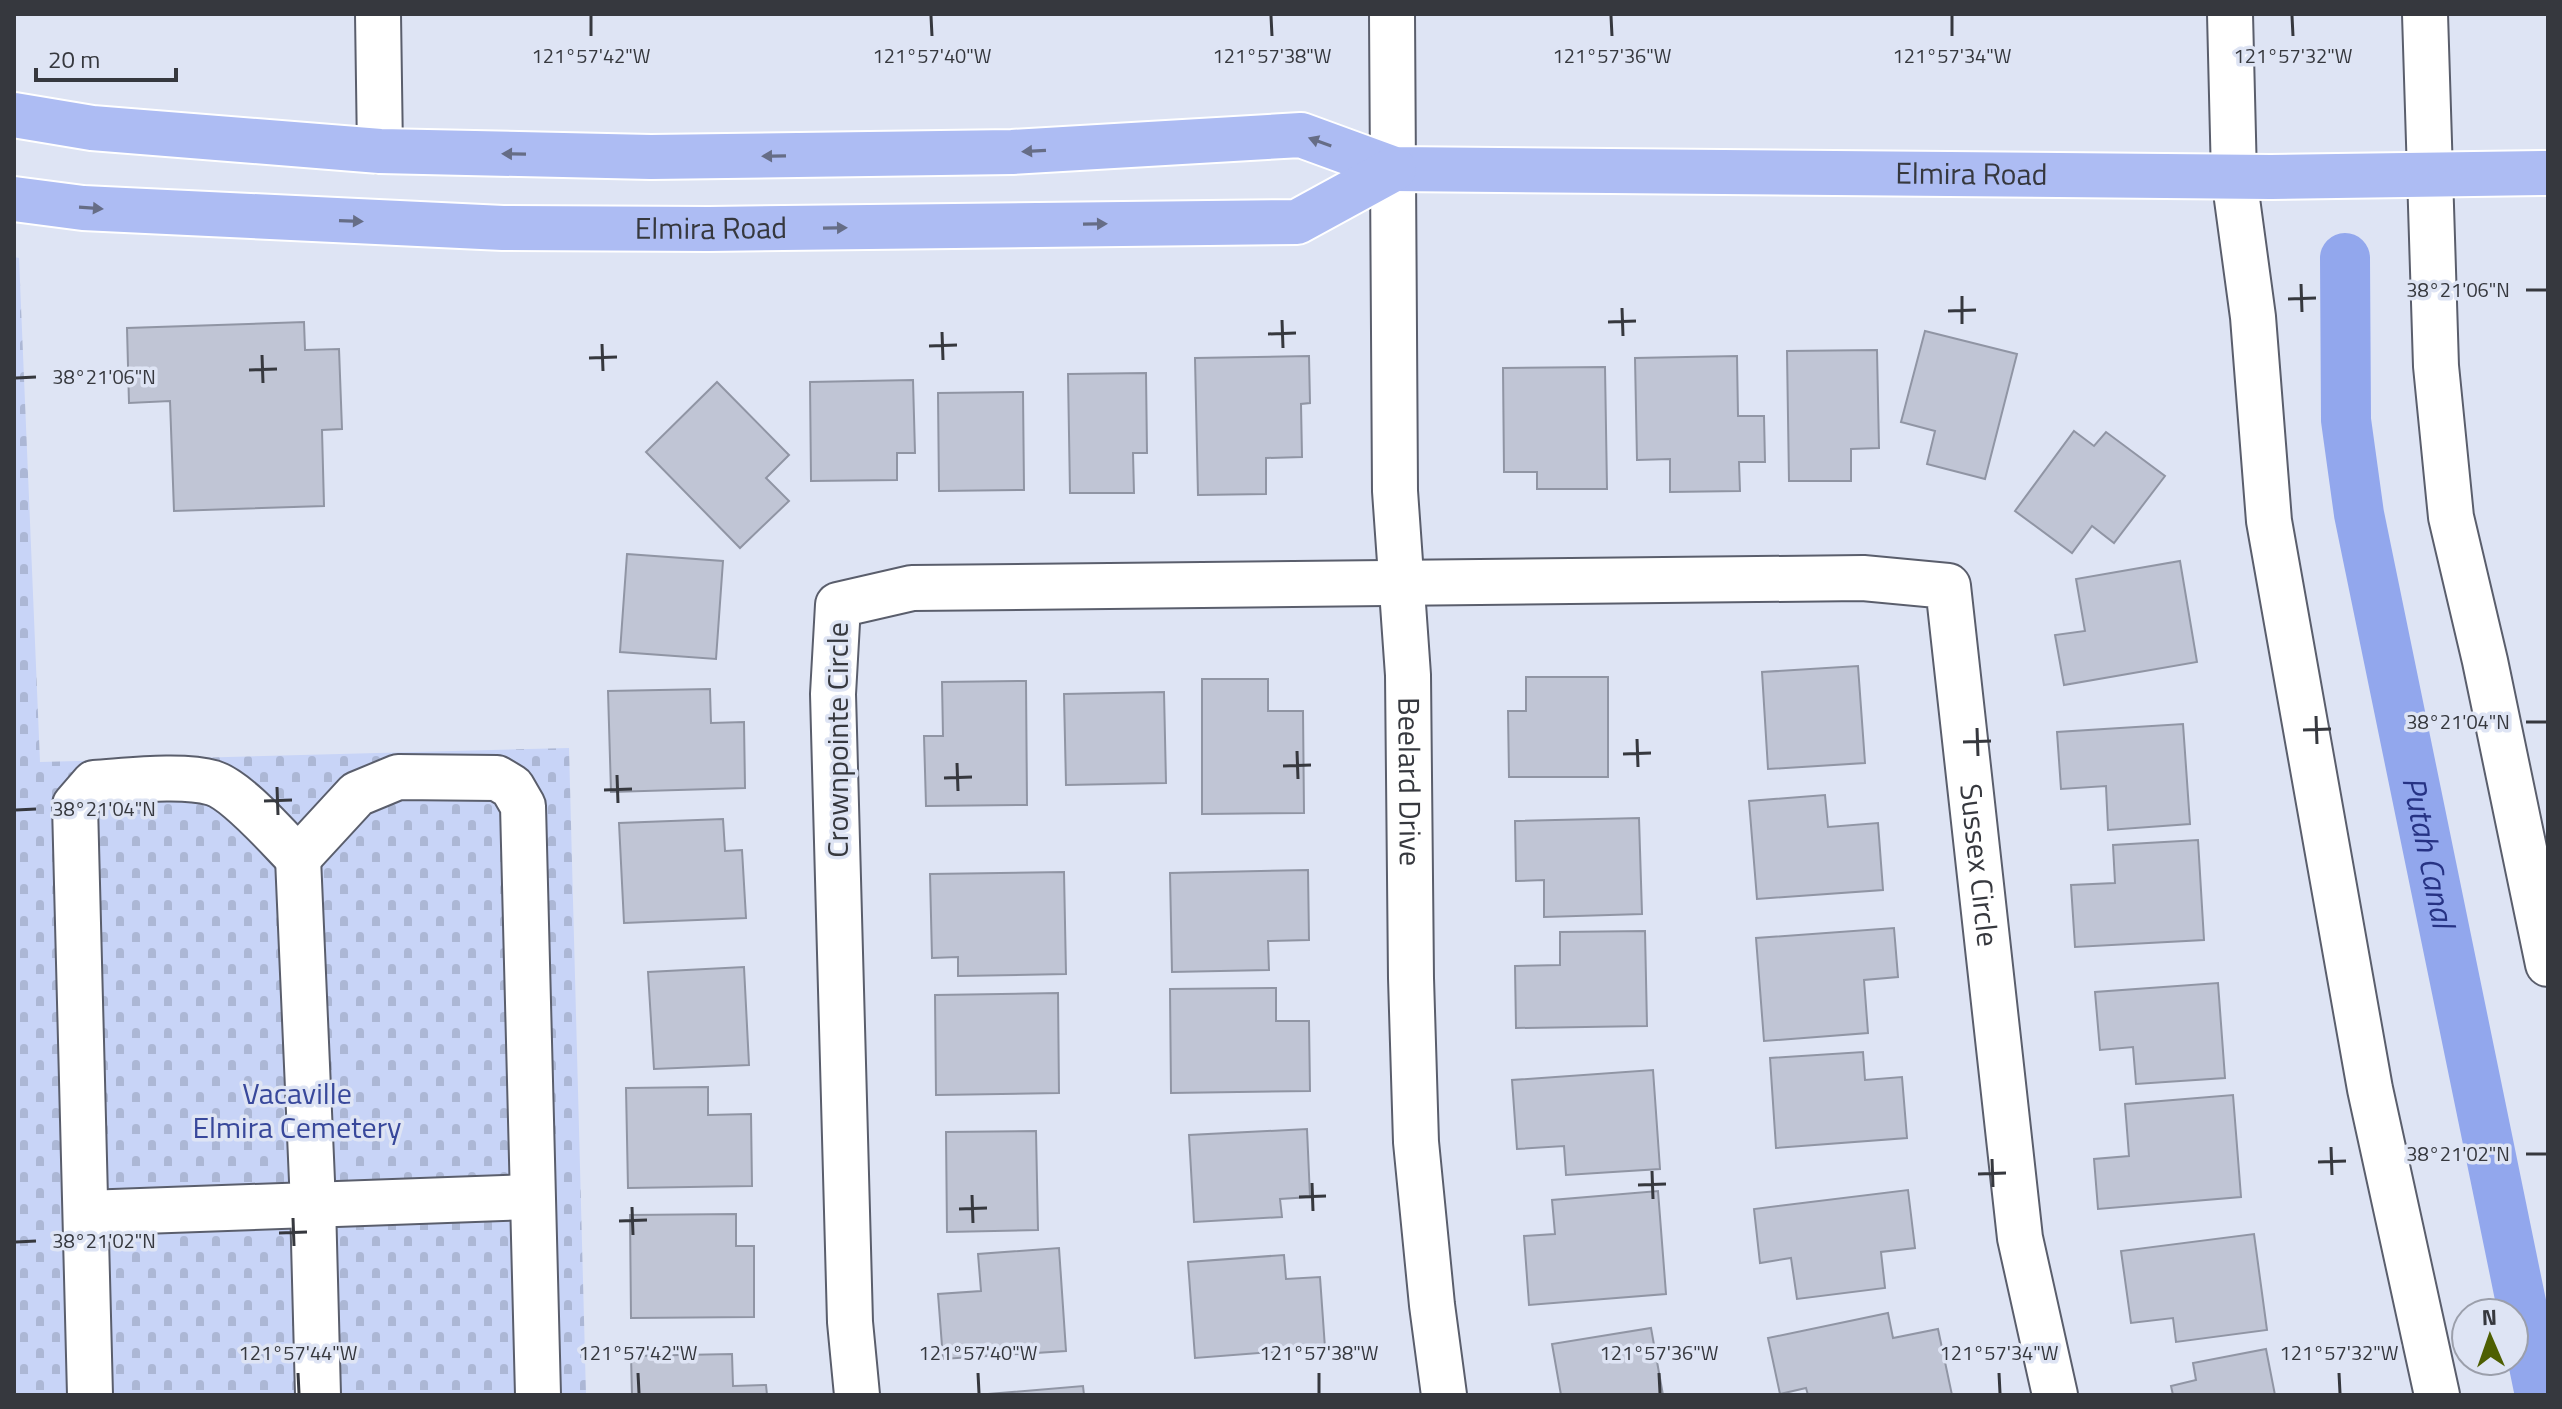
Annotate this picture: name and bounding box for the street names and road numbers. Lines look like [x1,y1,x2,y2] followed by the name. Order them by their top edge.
[1895,150,2048,197] street label: Elmira Road
[635,204,787,251] street label: Elmira Road
[814,622,860,858] street label: Crownpointe Circle
[1386,697,1434,866] street label: Beelard Drive
[1948,781,2012,949] street label: Sussex Circle

